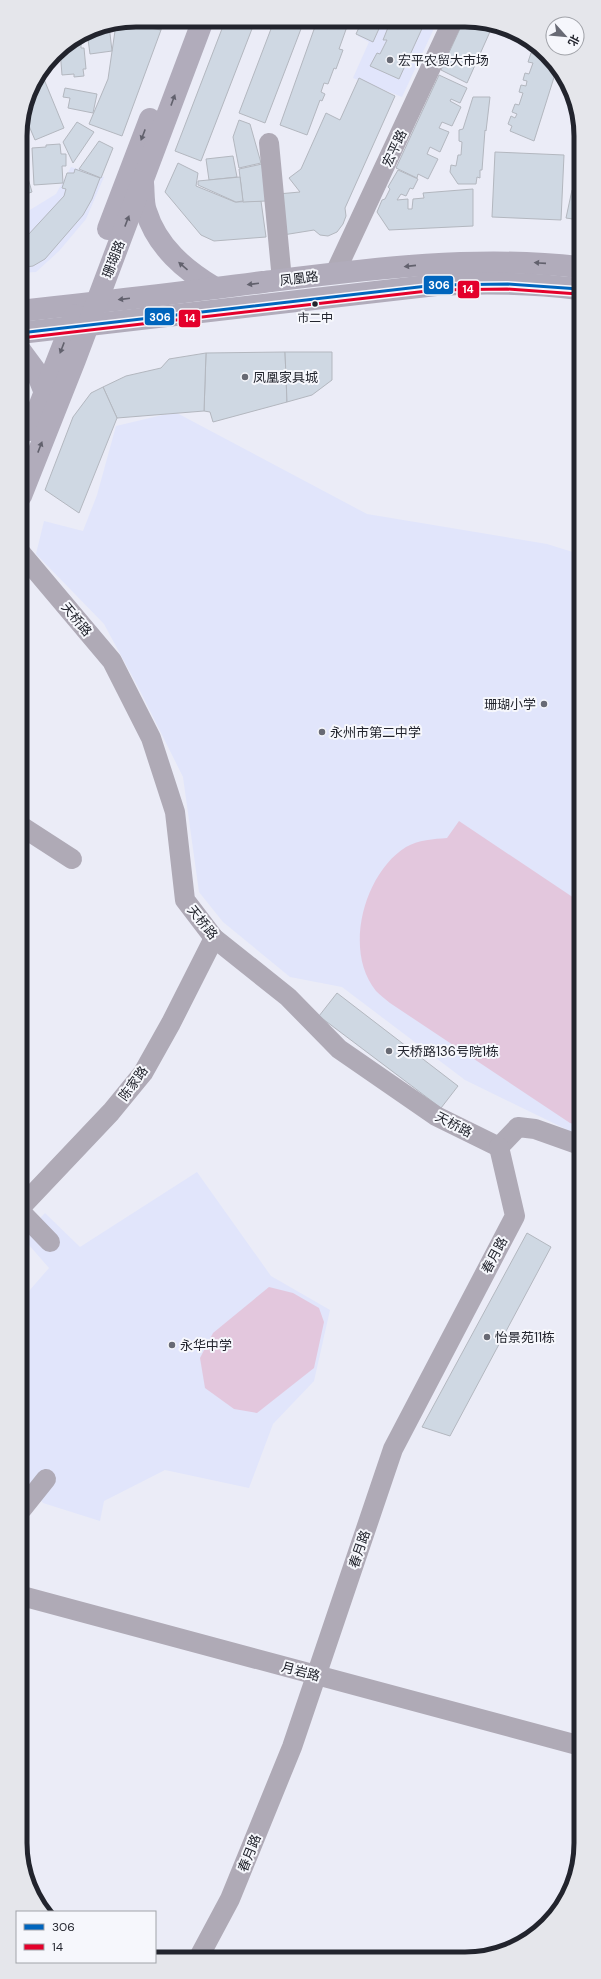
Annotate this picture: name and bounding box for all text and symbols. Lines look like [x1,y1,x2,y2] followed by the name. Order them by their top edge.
[545,16,585,56] north arrow
[565,32,583,49] text: 北
[398,52,489,69] place label: 宏平农贸大市场
[385,55,395,65] marker: 宏平农贸大市场
[171,93,177,105] one-way arrow
[379,127,410,169] street label: 宏平路
[140,130,146,142] one-way arrow
[125,215,131,227] one-way arrow
[99,238,128,280] street label: 珊瑚路
[534,260,546,267] one-way arrow
[178,262,189,271] one-way arrow
[404,262,416,269] one-way arrow
[279,268,319,289] street label: 凤凰路
[423,275,454,295] line badge: 306
[428,278,450,292] text: 306
[247,280,259,287] one-way arrow
[457,280,480,299] line badge: 14
[462,282,474,296] text: 14
[118,296,130,302] one-way arrow
[310,299,320,309] marker: 市二中
[144,307,175,326] line badge: 306
[178,309,201,328] line badge: 14
[149,310,171,324] text: 306
[297,310,333,326] place label: 市二中
[184,311,196,325] text: 14
[59,343,65,355] one-way arrow
[253,369,318,386] place label: 凤凰家具城
[240,372,250,382] marker: 凤凰家具城
[37,442,43,453] one-way arrow
[58,599,96,640] street label: 天桥路
[484,696,536,713] place label: 珊瑚小学
[539,699,549,709] marker: 珊瑚小学
[330,724,421,741] place label: 永州市第二中学
[317,727,327,737] marker: 永州市第二中学
[184,902,221,943] street label: 天桥路
[397,1043,499,1060] place label: 天桥路136号院1栋
[384,1046,394,1056] marker: 天桥路136号院1栋
[115,1063,152,1104] street label: 陈家路
[433,1108,475,1141] street label: 天桥路
[478,1234,511,1276] street label: 春月路
[495,1329,555,1346] place label: 怡景苑11栋
[482,1332,492,1342] marker: 怡景苑11栋
[180,1337,232,1354] place label: 永华中学
[167,1340,177,1350] marker: 永华中学
[345,1528,374,1570] street label: 春月路
[280,1658,322,1685] street label: 月岩路
[234,1832,265,1874] street label: 春月路
[16,1911,156,1963] legend
[52,1919,75,1935] text: 306
[52,1939,63,1955] text: 14

